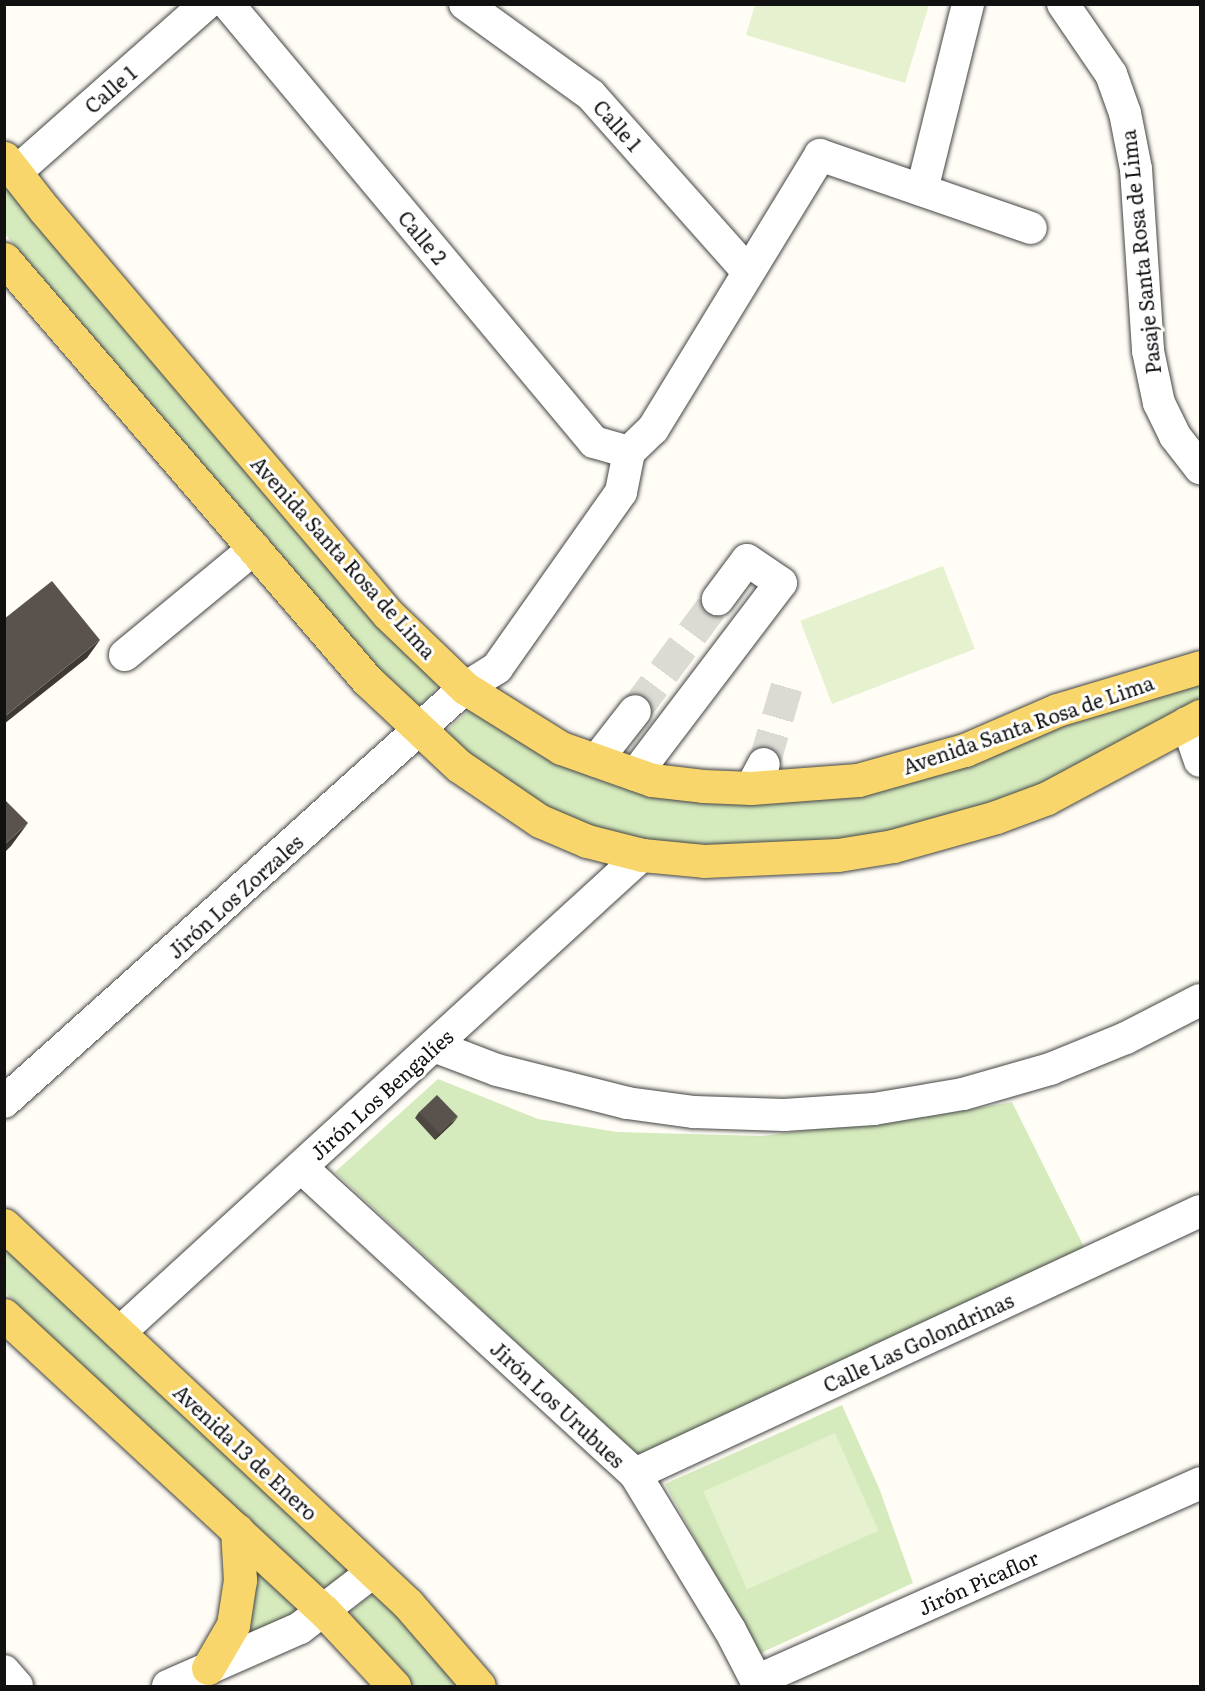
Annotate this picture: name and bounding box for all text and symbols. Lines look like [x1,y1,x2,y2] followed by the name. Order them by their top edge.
[79,60,141,118] street label: Calle 1
[589,95,647,155] street label: Calle 1
[1115,129,1165,375] street label: Pasaje Santa Rosa de Lima
[394,205,452,269] street label: Calle 2
[247,451,441,663] street label: Avenida Santa Rosa de Lima
[899,670,1157,778] street label: Avenida Santa Rosa de Lima
[163,829,307,963] street label: Jirón Los Zorzales
[305,1024,457,1164] street label: Jirón Los Bengalíes
[819,1287,1017,1397] street label: Calle Las Golondrinas
[486,1336,630,1472] street label: Jirón Los Urubues
[169,1379,323,1525] street label: Avenida 13 de Enero
[914,1545,1042,1619] street label: Jirón Picaflor

